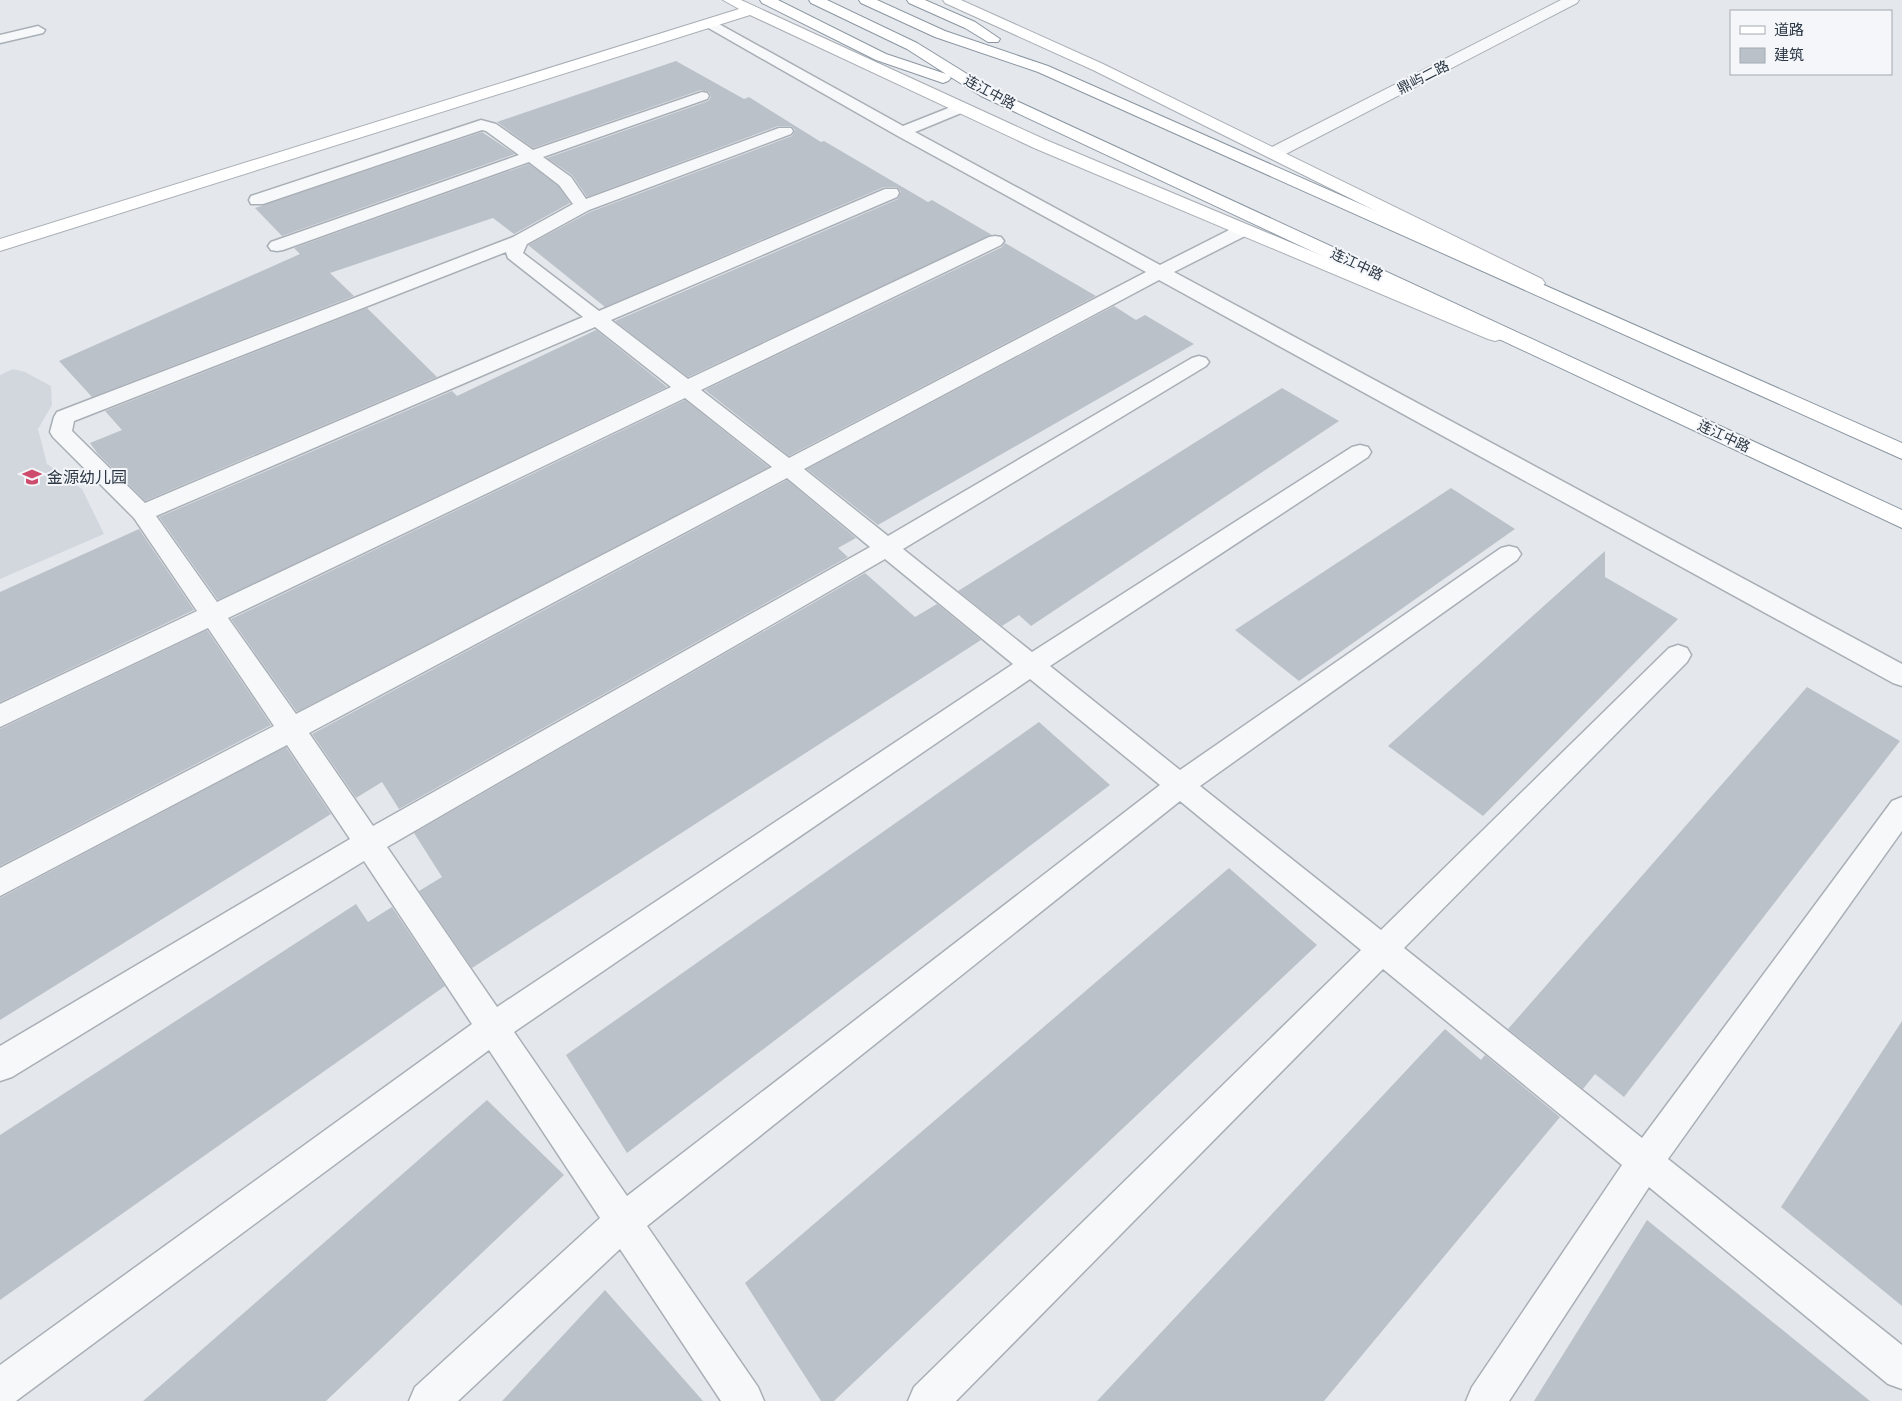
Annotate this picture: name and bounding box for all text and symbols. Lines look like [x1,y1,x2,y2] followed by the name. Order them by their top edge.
[1730,10,1892,75] legend
[1774,19,1804,40] text: 道路
[1774,44,1804,65] text: 建筑
[1394,55,1452,98] street label: 鼎屿二路
[961,70,1019,113] street label: 连江中路
[1328,243,1387,284] street label: 连江中路
[1695,415,1754,456] street label: 连江中路
[21,466,43,488] school or university icon: 金源幼儿园
[47,466,127,488] place label: 金源幼儿园

